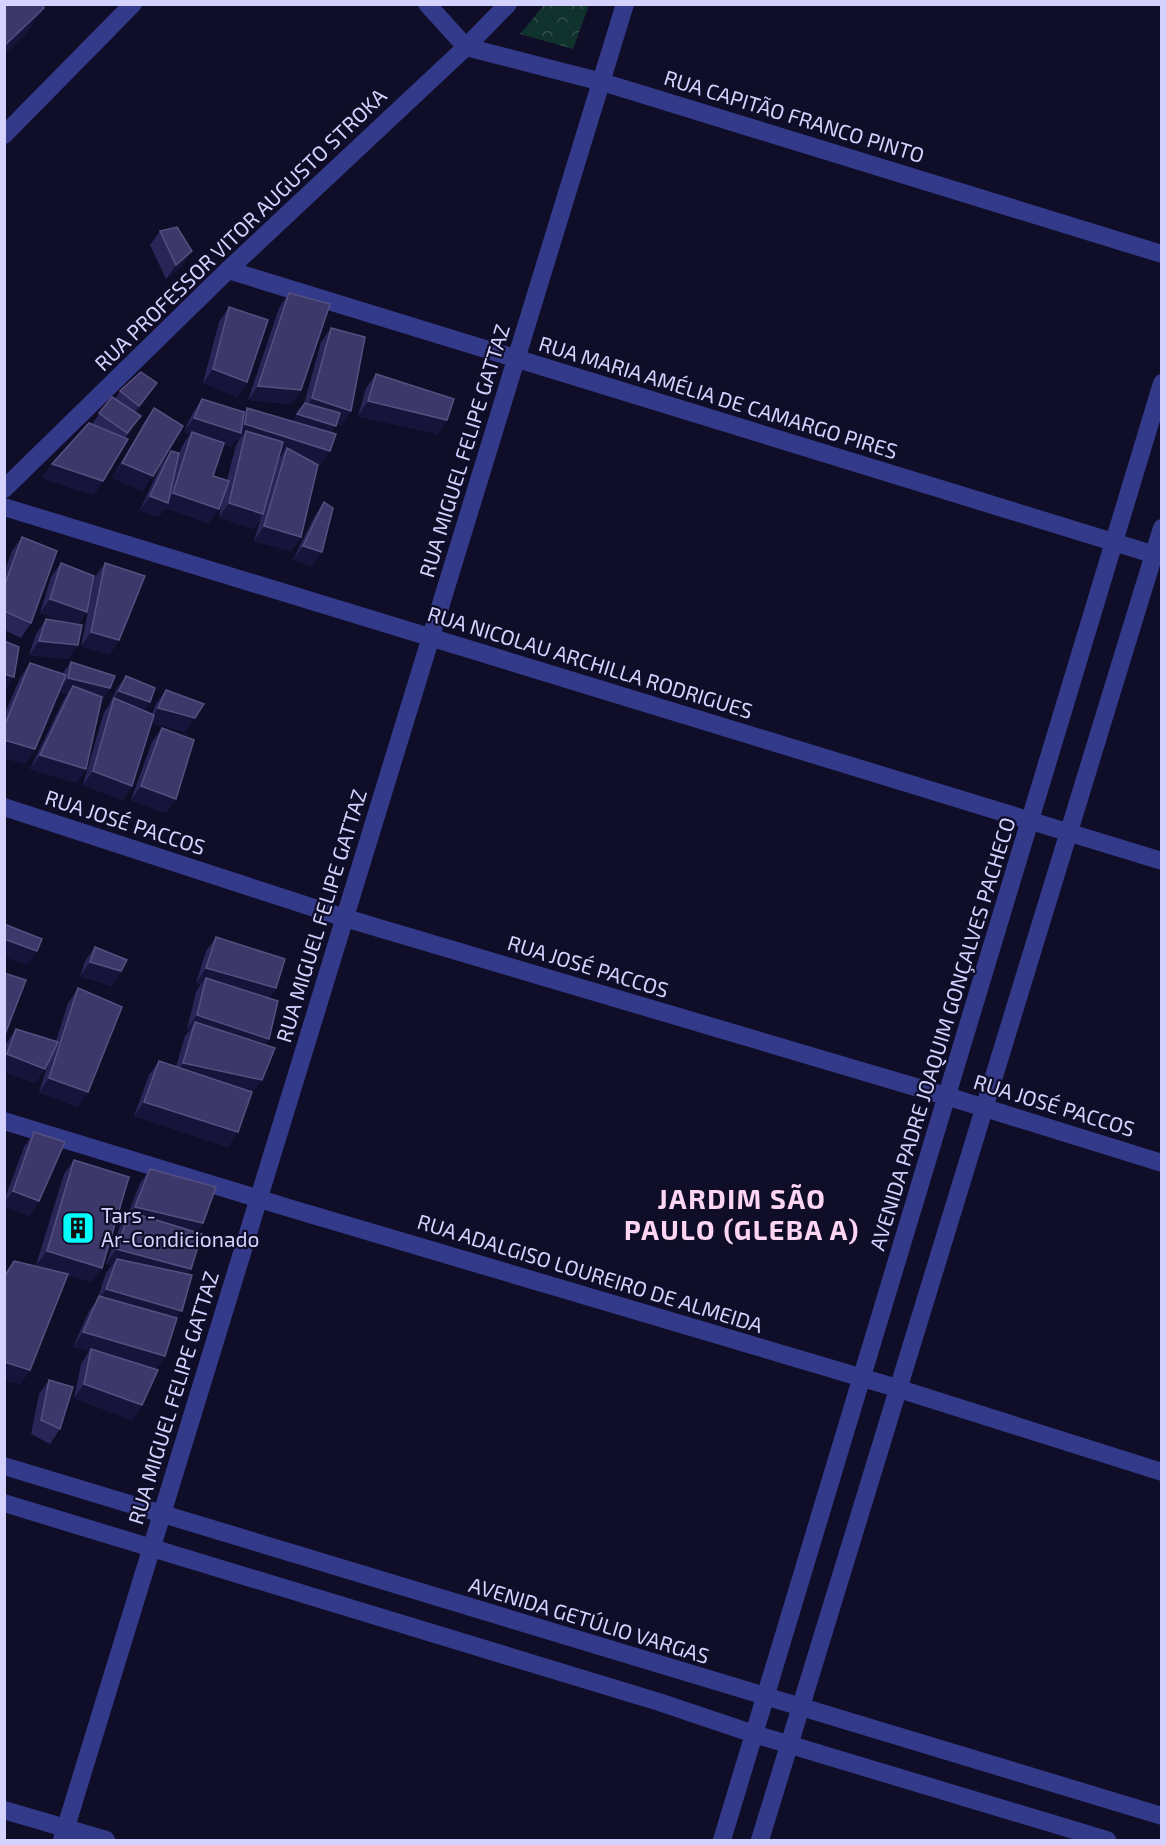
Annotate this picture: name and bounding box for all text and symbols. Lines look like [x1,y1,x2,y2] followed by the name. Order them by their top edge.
[661,64,928,167] street label: RUA CAPITÃO FRANCO PINTO
[89,82,391,375] street label: RUA PROFESSOR VITOR AUGUSTO STROKA
[413,321,514,580] street label: RUA MIGUEL FELIPE GATTAZ
[536,330,901,463] street label: RUA MARIA AMÉLIA DE CAMARGO PIRES
[425,600,756,723] street label: RUA NICOLAU ARCHILLA RODRIGUES
[42,784,209,859] street label: RUA JOSÉ PACCOS
[270,786,371,1045] street label: RUA MIGUEL FELIPE GATTAZ
[864,814,1021,1254] street label: AVENIDA PADRE JOAQUIM GONÇALVES PACHECO
[505,929,672,1002] street label: RUA JOSÉ PACCOS
[971,1068,1138,1141] street label: RUA JOSÉ PACCOS
[624,1182,860,1245] district label: JARDIM SÃO PAULO (GLEBA A)
[101,1202,259,1251] place label: Tars - Ar-Condicionado
[415,1208,766,1337] street label: RUA ADALGISO LOUREIRO DE ALMEIDA
[60,1210,96,1246] building icon: Tars - Ar-Condicionado
[122,1268,223,1527] street label: RUA MIGUEL FELIPE GATTAZ
[466,1571,713,1668] street label: AVENIDA GETÚLIO VARGAS

